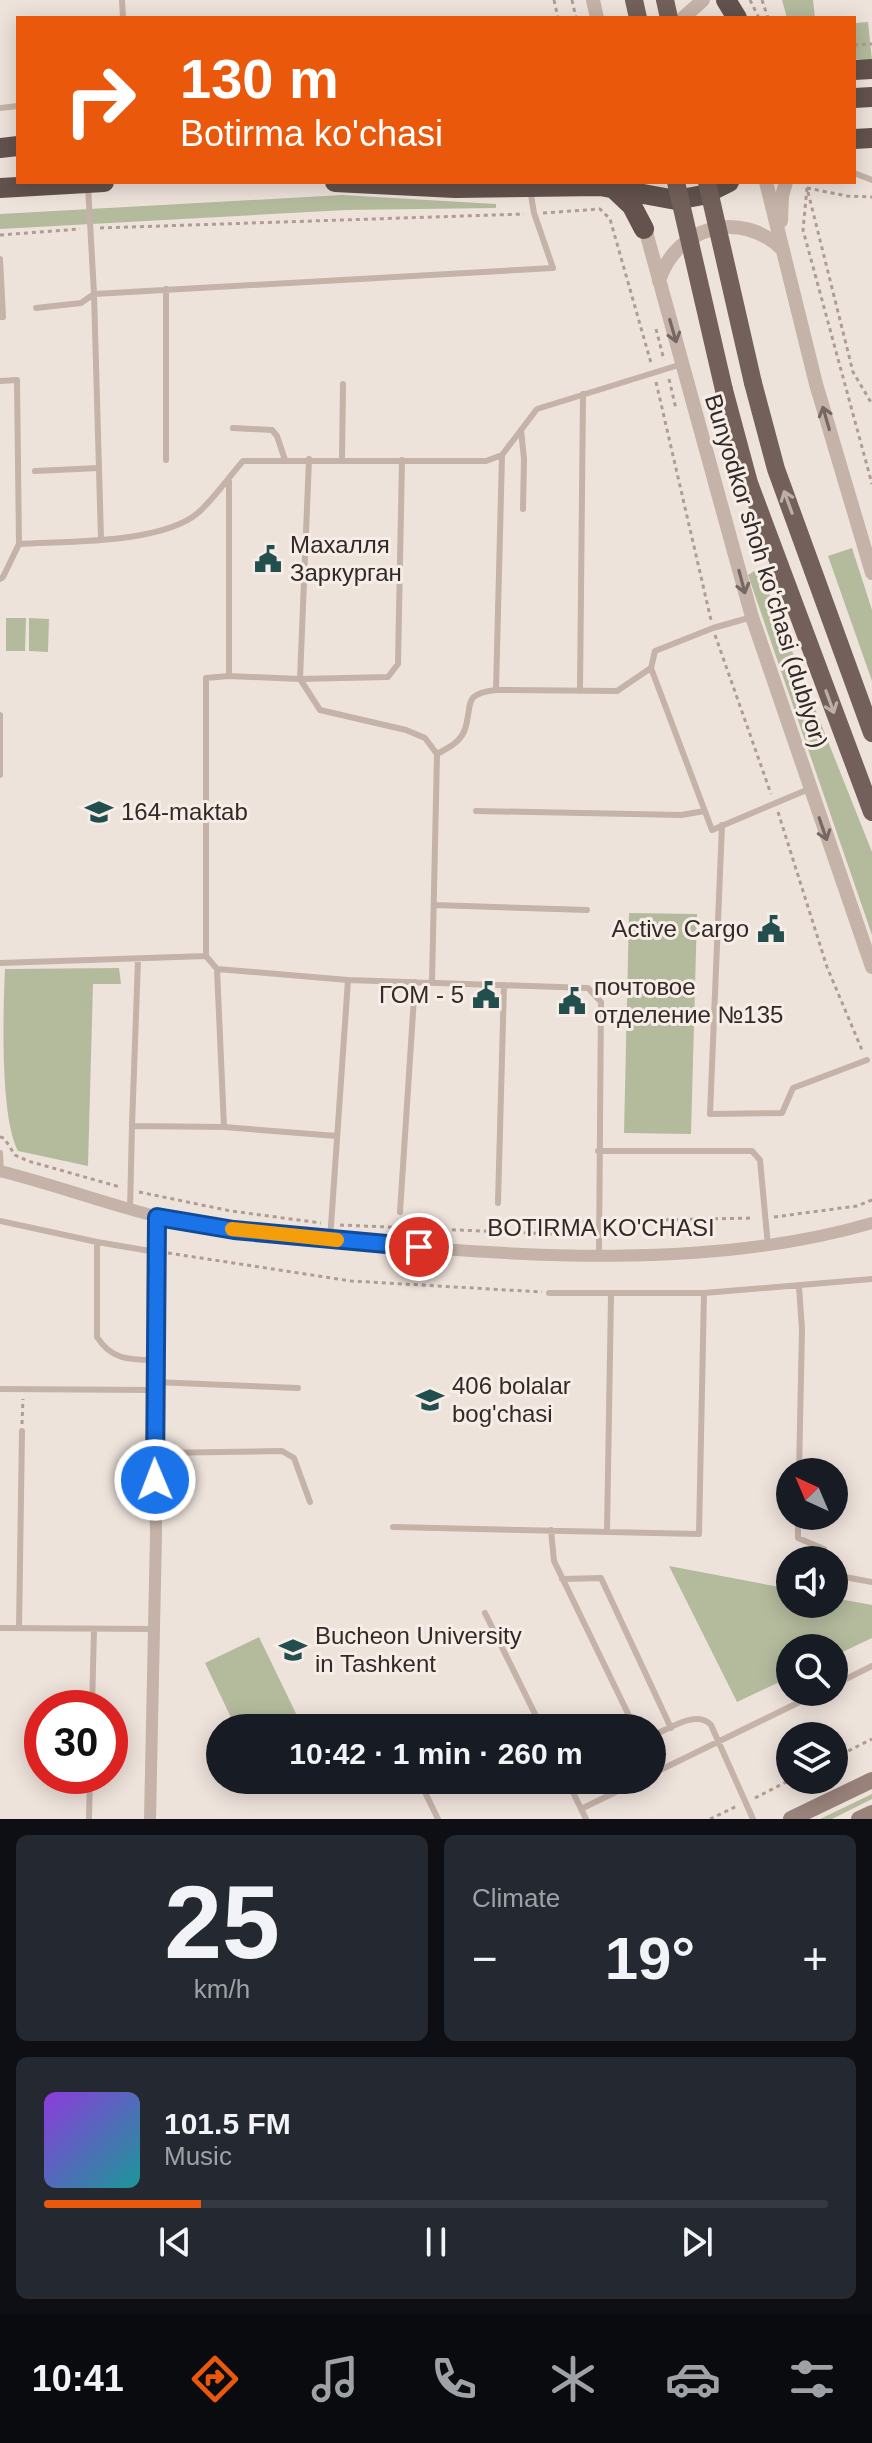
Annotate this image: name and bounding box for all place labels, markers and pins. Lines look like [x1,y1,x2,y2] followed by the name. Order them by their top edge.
[290,531,402,586] place label: Махалля Заркурган
[253,544,283,574] public building icon: Махалля Заркурган
[84,797,114,827] school or university icon: 164-maktab
[121,798,248,825] place label: 164-maktab
[756,914,786,944] public building icon: Active Cargo
[612,915,749,942] place label: Active Cargo
[594,973,783,1028] place label: почтовое отделение №135
[471,980,501,1010] public building icon: ГОМ - 5
[379,981,464,1008] place label: ГОМ - 5
[557,986,587,1016] public building icon: почтовое отделение №135
[385,1213,453,1281] pin
[452,1372,571,1427] place label: 406 bolalar bog'chasi
[415,1385,445,1415] school or university icon: 406 bolalar bog'chasi
[315,1622,522,1677] place label: Bucheon University in Tashkent
[278,1635,308,1665] school or university icon: Bucheon University in Tashkent

